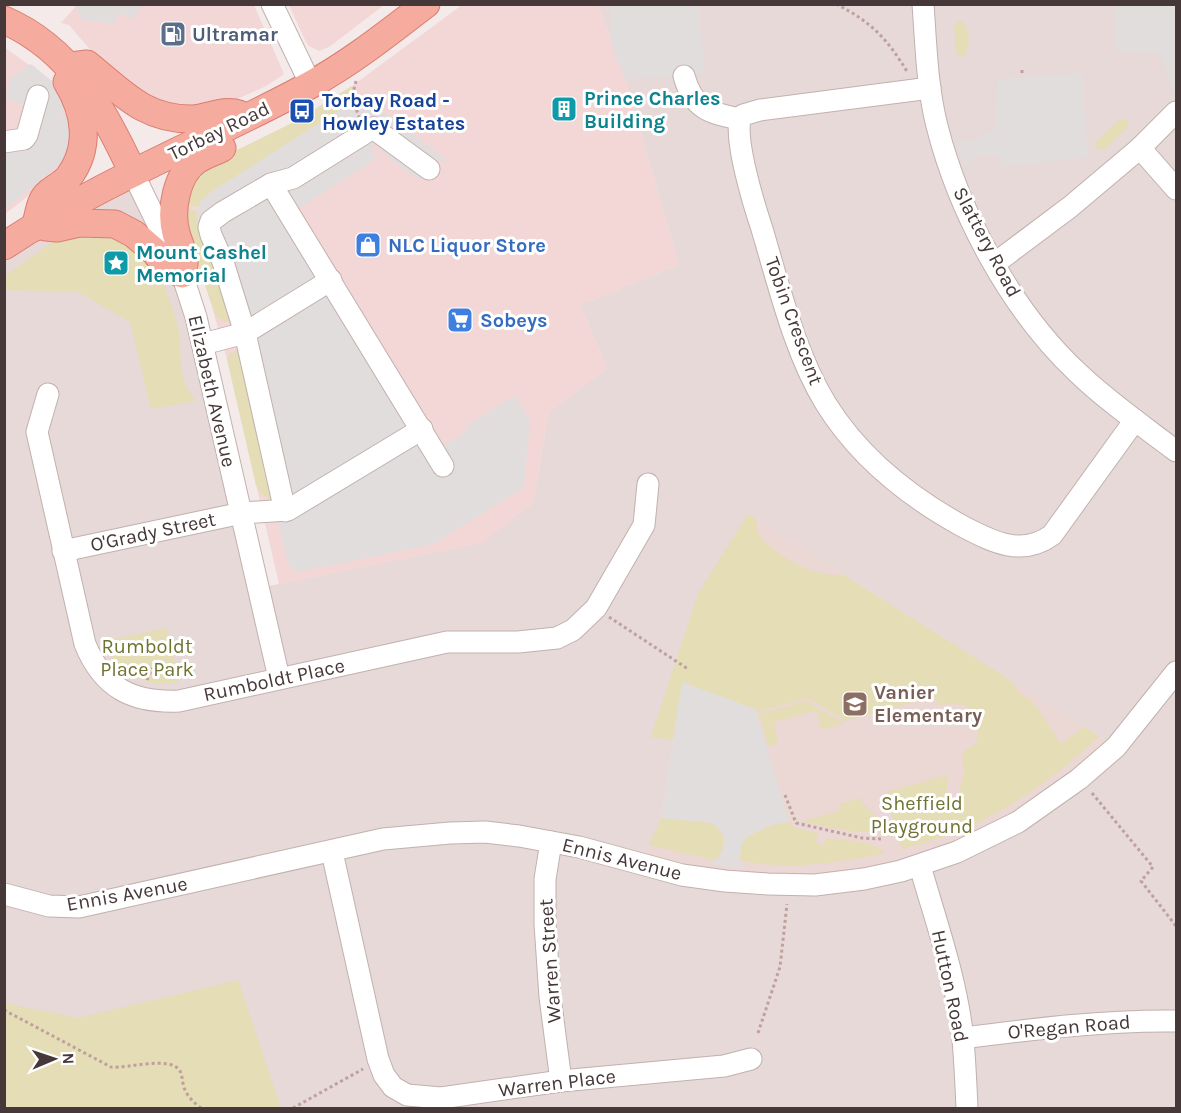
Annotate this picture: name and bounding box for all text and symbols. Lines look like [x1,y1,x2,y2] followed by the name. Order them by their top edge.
[158,19,188,49] fuel station icon: Ultramar
[192,23,278,46] place label: Ultramar
[584,87,721,133] place label: Prince Charles Building
[322,89,465,135] place label: Torbay Road - Howley Estates
[549,94,579,124] building icon: Prince Charles Building
[287,96,317,126] bus stop icon: Torbay Road - Howley Estates
[165,97,273,165] street label: Torbay Road
[948,183,1026,301] street label: Slattery Road
[353,230,383,260] shop icon: NLC Liquor Store
[388,234,546,257] place label: NLC Liquor Store
[136,241,267,287] place label: Mount Cashel Memorial
[101,248,131,278] place icon: Mount Cashel Memorial
[760,254,828,389] street label: Tobin Crescent
[445,305,475,335] supermarket icon: Sobeys
[480,309,548,332] place label: Sobeys
[183,313,241,469] street label: Elizabeth Avenue
[88,507,218,557] street label: O'Grady Street
[100,635,194,681] park label: Rumboldt Place Park
[201,654,347,706] street label: Rumboldt Place
[874,681,982,727] place label: Vanier Elementary
[840,689,870,719] school or university icon: Vanier Elementary
[871,792,973,838] park label: Sheffield Playground
[560,833,684,885] street label: Ennis Avenue
[65,872,189,916] street label: Ennis Avenue
[534,898,566,1024] street label: Warren Street
[927,928,973,1044] street label: Hutton Road
[1007,1010,1131,1044] street label: O'Regan Road
[24,1029,84,1089] north arrow
[59,1052,78,1065] text: N
[497,1064,617,1102] street label: Warren Place

